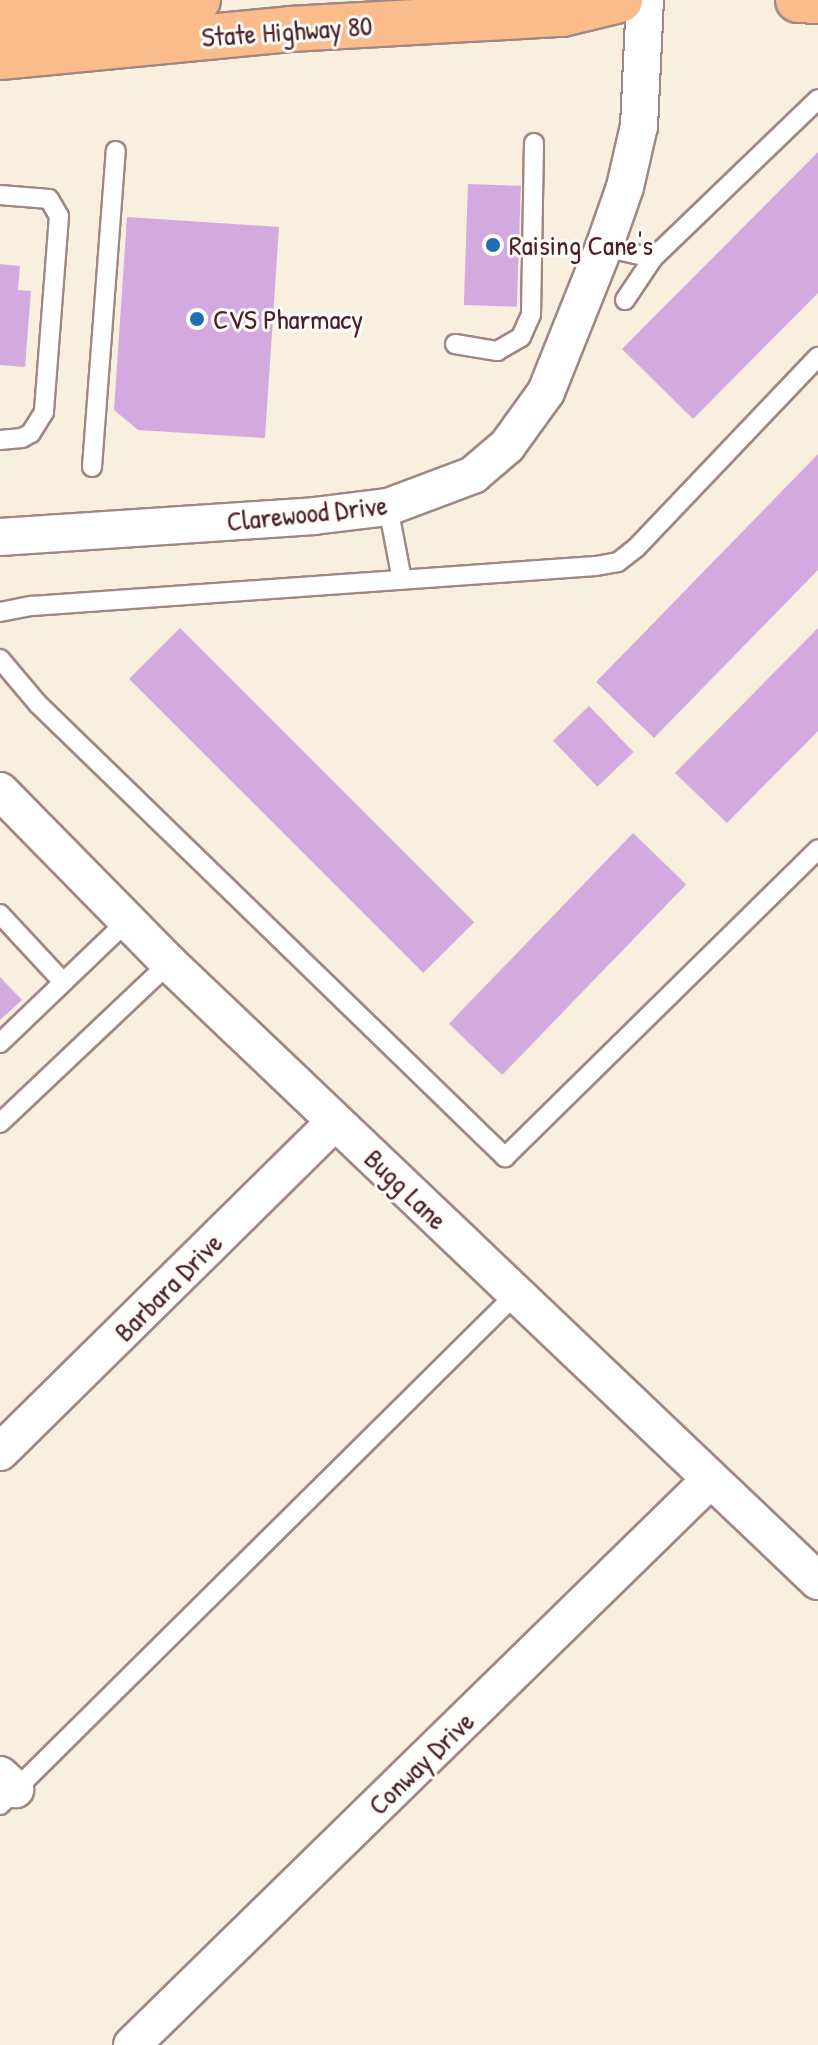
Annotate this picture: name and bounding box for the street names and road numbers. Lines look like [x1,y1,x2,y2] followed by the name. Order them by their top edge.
[200,8,374,54] street label: State Highway 80
[225,488,389,538] street label: Clarewood Drive
[358,1142,454,1236] street label: Bugg Lane
[107,1226,229,1348] street label: Barbara Drive
[361,1704,481,1822] street label: Conway Drive

